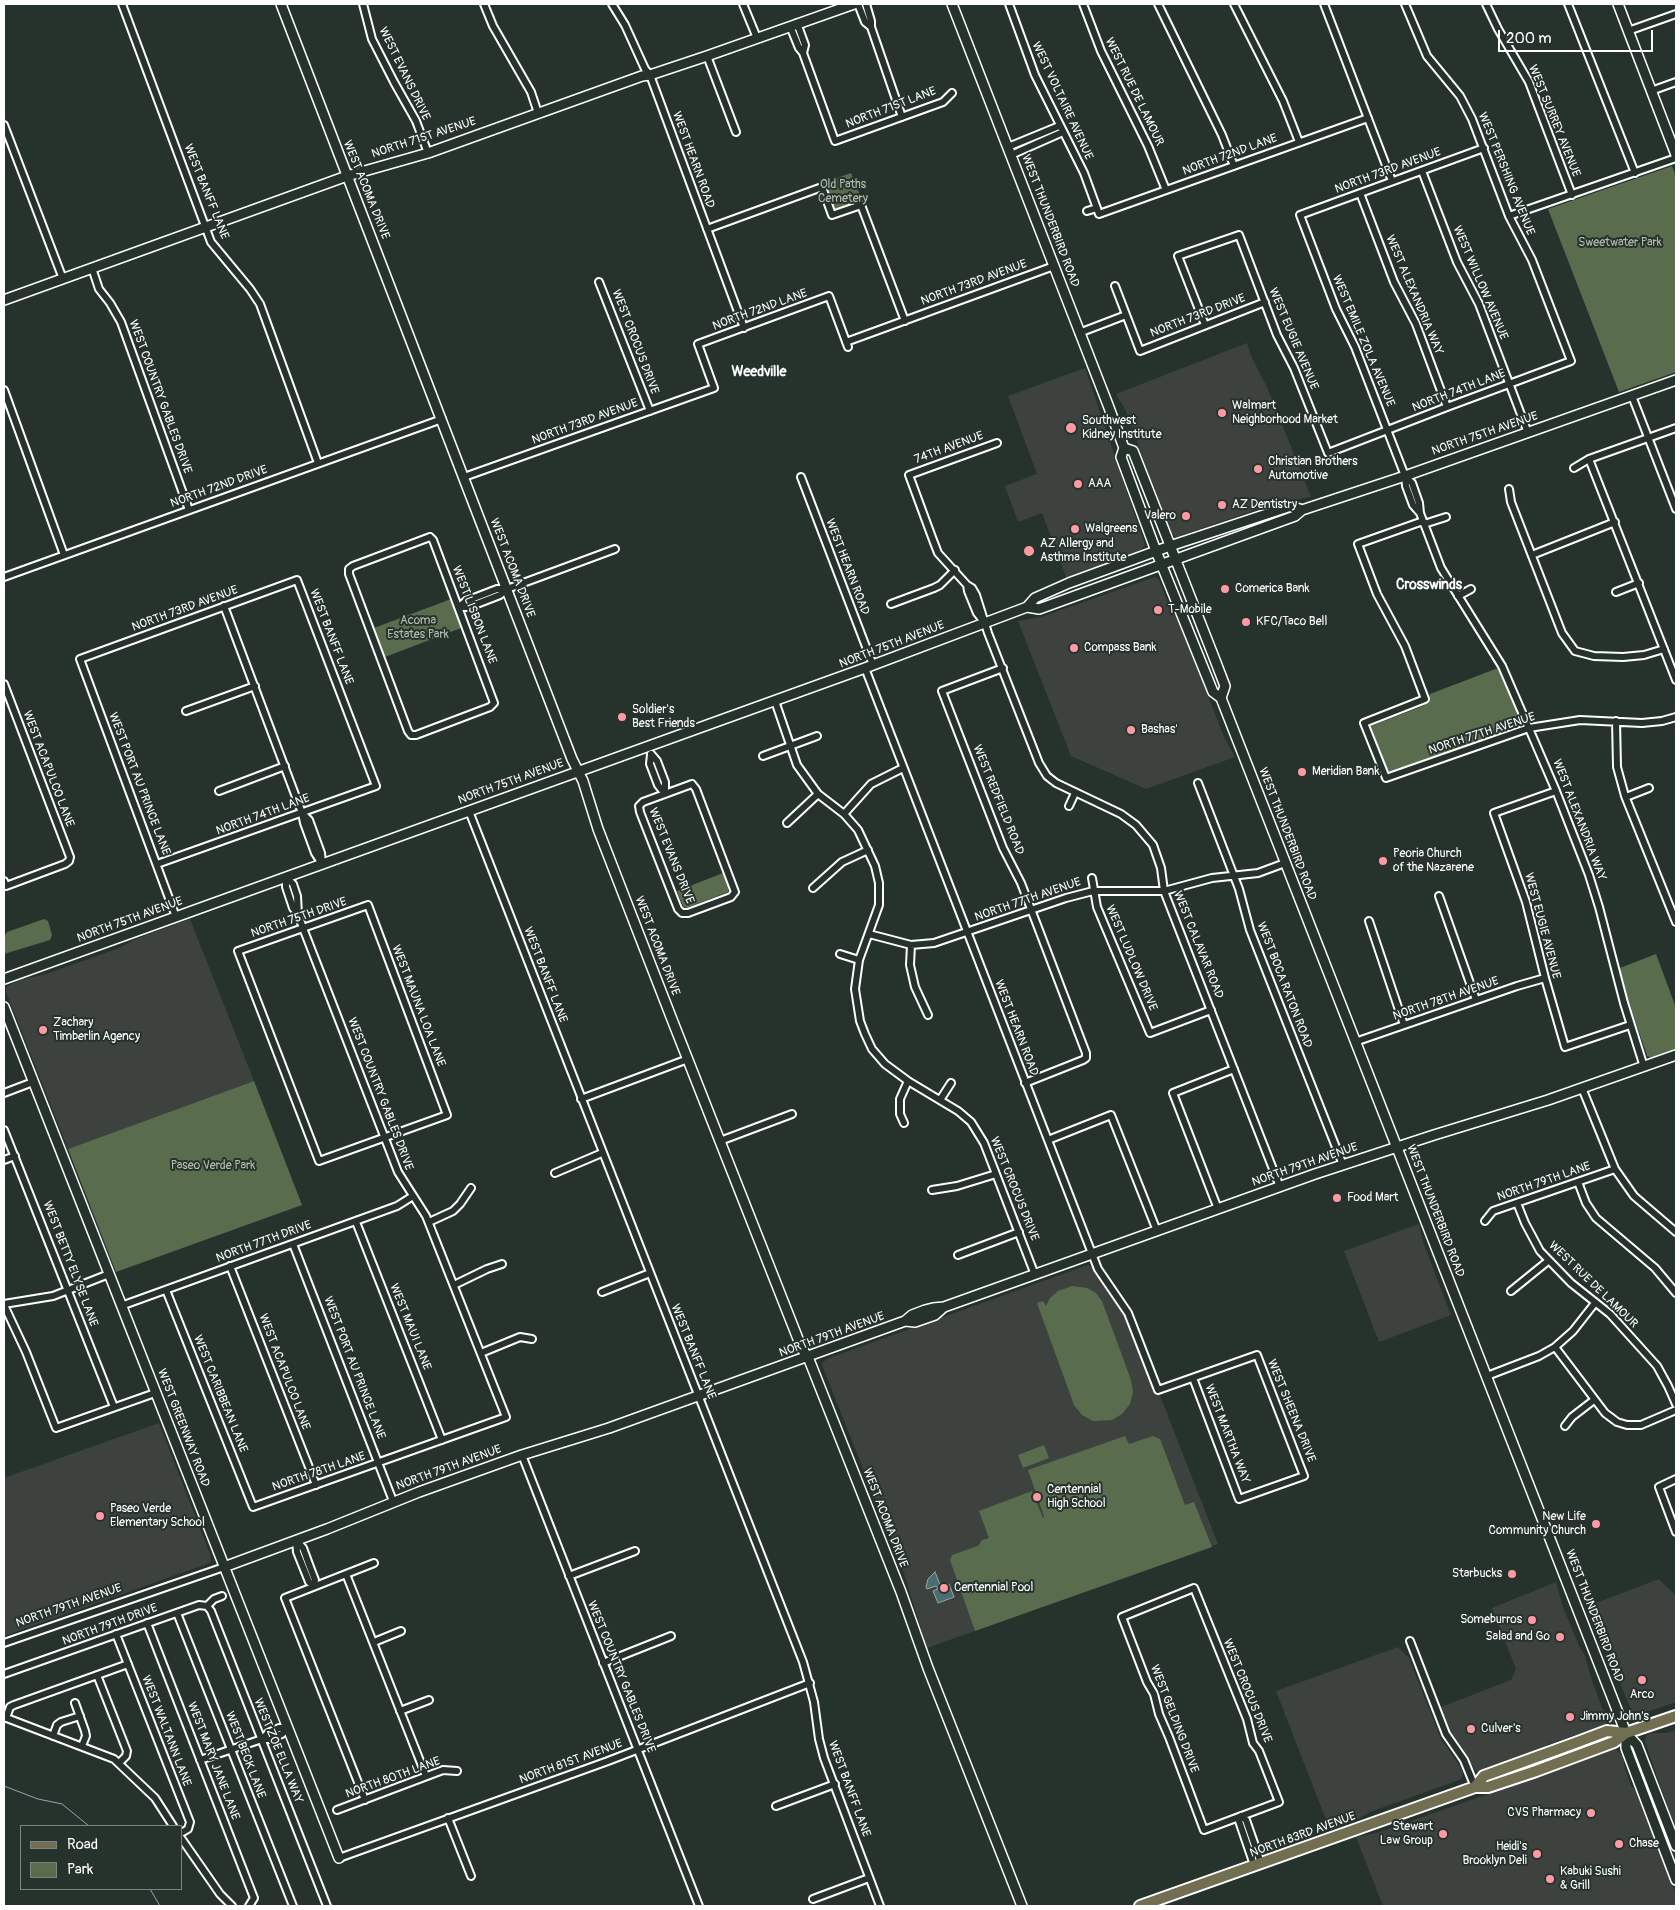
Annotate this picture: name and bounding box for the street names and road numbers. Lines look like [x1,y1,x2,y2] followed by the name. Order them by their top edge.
[375,25,433,123] street label: WEST EVANS DRIVE
[1102,36,1166,148] street label: WEST RUE DE LAMOUR
[1028,40,1096,162] street label: WEST VOLTAIRE AVENUE
[1525,63,1583,179] street label: WEST SURREY AVENUE
[844,84,938,132] street label: NORTH 71ST LANE
[669,110,717,210] street label: WEST HEARN ROAD
[1475,110,1537,238] street label: WEST PERSHING AVENUE
[370,114,478,162] street label: NORTH 71ST AVENUE
[1181,131,1279,179] street label: NORTH 72ND LANE
[340,138,392,242] street label: WEST ACOMA DRIVE
[180,142,232,242] street label: WEST BANFF LANE
[1333,145,1443,197] street label: NORTH 73RD AVENUE
[1018,153,1082,289] street label: WEST THUNDERBIRD ROAD
[1449,224,1511,342] street label: WEST WILLOW AVENUE
[1382,233,1446,357] street label: WEST ALEXANDRIA WAY
[919,257,1029,309] street label: NORTH 73RD AVENUE
[1329,273,1397,409] street label: WEST EMILE ZOLA AVENUE
[711,286,809,334] street label: NORTH 72ND LANE
[1265,286,1321,392] street label: WEST EUGIE AVENUE
[608,288,662,396] street label: WEST CROCUS DRIVE
[1148,291,1248,341] street label: NORTH 73RD DRIVE
[125,318,195,476] street label: WEST COUNTRY GABLES DRIVE
[1410,367,1508,415] street label: NORTH 74TH LANE
[530,396,640,448] street label: NORTH 73RD AVENUE
[1430,409,1540,459] street label: NORTH 75TH AVENUE
[913,429,985,467] street label: 74TH AVENUE
[169,463,269,511] street label: NORTH 72ND DRIVE
[486,516,538,620] street label: WEST ACOMA DRIVE
[822,517,872,617] street label: WEST HEARN ROAD
[449,564,499,666] street label: WEST LISBON LANE
[130,583,240,635] street label: NORTH 73RD AVENUE
[306,587,356,687] street label: WEST BANFF LANE
[837,618,947,672] street label: NORTH 75TH AVENUE
[19,709,77,829] street label: WEST ACAPULCO LANE
[1427,710,1537,758] street label: NORTH 77TH AVENUE
[105,711,173,857] street label: WEST PORT AU PRINCE LANE
[969,743,1027,857] street label: WEST REDFIELD ROAD
[456,756,566,808] street label: NORTH 75TH AVENUE
[1549,757,1609,883] street label: WEST ALEXANDRIA WAY
[1255,766,1319,902] street label: WEST THUNDERBIRD ROAD
[214,791,312,839] street label: NORTH 74TH LANE
[645,806,697,906] street label: WEST EVANS DRIVE
[1521,871,1563,981] street label: WEST EUGIE AVENUE
[973,875,1083,925] street label: NORTH 77TH AVENUE
[1170,889,1226,1001] street label: WEST CALAVAR ROAD
[75,894,185,946] street label: NORTH 75TH AVENUE
[631,894,683,998] street label: WEST ACOMA DRIVE
[249,895,349,941] street label: NORTH 75TH DRIVE
[1102,903,1160,1013] street label: WEST LUDLOW DRIVE
[1253,920,1315,1050] street label: WEST BOCA RATON ROAD
[520,925,570,1025] street label: WEST BANFF LANE
[388,943,448,1069] street label: WEST MAUNA LOA LANE
[1391,974,1501,1024] street label: NORTH 78TH AVENUE
[991,978,1041,1078] street label: WEST HEARN ROAD
[344,1016,416,1172] street label: WEST COUNTRY GABLES DRIVE
[987,1135,1041,1243] street label: WEST CROCUS DRIVE
[1250,1140,1360,1190] street label: NORTH 79TH AVENUE
[1403,1143,1467,1279] street label: WEST THUNDERBIRD ROAD
[1495,1159,1593,1205] street label: NORTH 79TH LANE
[39,1199,101,1329] street label: WEST BETTY ELYSE LANE
[214,1218,314,1266] street label: NORTH 77TH DRIVE
[1545,1239,1641,1331] street label: WEST RUE DE LAMOUR
[386,1282,434,1372] street label: WEST MAUI LANE
[320,1295,388,1441] street label: WEST PORT AU PRINCE LANE
[667,1302,719,1402] street label: WEST BANFF LANE
[777,1309,887,1361] street label: NORTH 79TH AVENUE
[255,1312,313,1432] street label: WEST ACAPULCO LANE
[190,1333,250,1455] street label: WEST CARIBBEAN LANE
[1264,1357,1318,1465] street label: WEST SHEENA DRIVE
[154,1367,212,1489] street label: WEST GREENWAY ROAD
[1201,1382,1253,1486] street label: WEST MARTHA WAY
[394,1442,504,1494] street label: NORTH 79TH AVENUE
[270,1449,368,1495] street label: NORTH 78TH LANE
[859,1466,911,1570] street label: WEST ACOMA DRIVE
[1562,1548,1626,1684] street label: WEST THUNDERBIRD ROAD
[14,1581,124,1631] street label: NORTH 79TH AVENUE
[584,1599,658,1755] street label: WEST COUNTRY GABLES DRIVE
[60,1601,160,1649] street label: NORTH 79TH DRIVE
[1220,1637,1274,1745] street label: WEST CROCUS DRIVE
[1147,1663,1201,1775] street label: WEST GELDING DRIVE
[138,1673,194,1789] street label: WEST WALTANN LANE
[250,1696,306,1806] street label: WEST ZOE ELLA WAY
[184,1700,242,1822] street label: WEST MARY JANE LANE
[222,1710,268,1800] street label: WEST BECK LANE
[517,1737,625,1787] street label: NORTH 81ST AVENUE
[825,1739,873,1839] street label: WEST BANFF LANE
[344,1754,442,1802] street label: NORTH 80TH LANE
[1248,1809,1358,1861] street label: NORTH 83RD AVENUE

